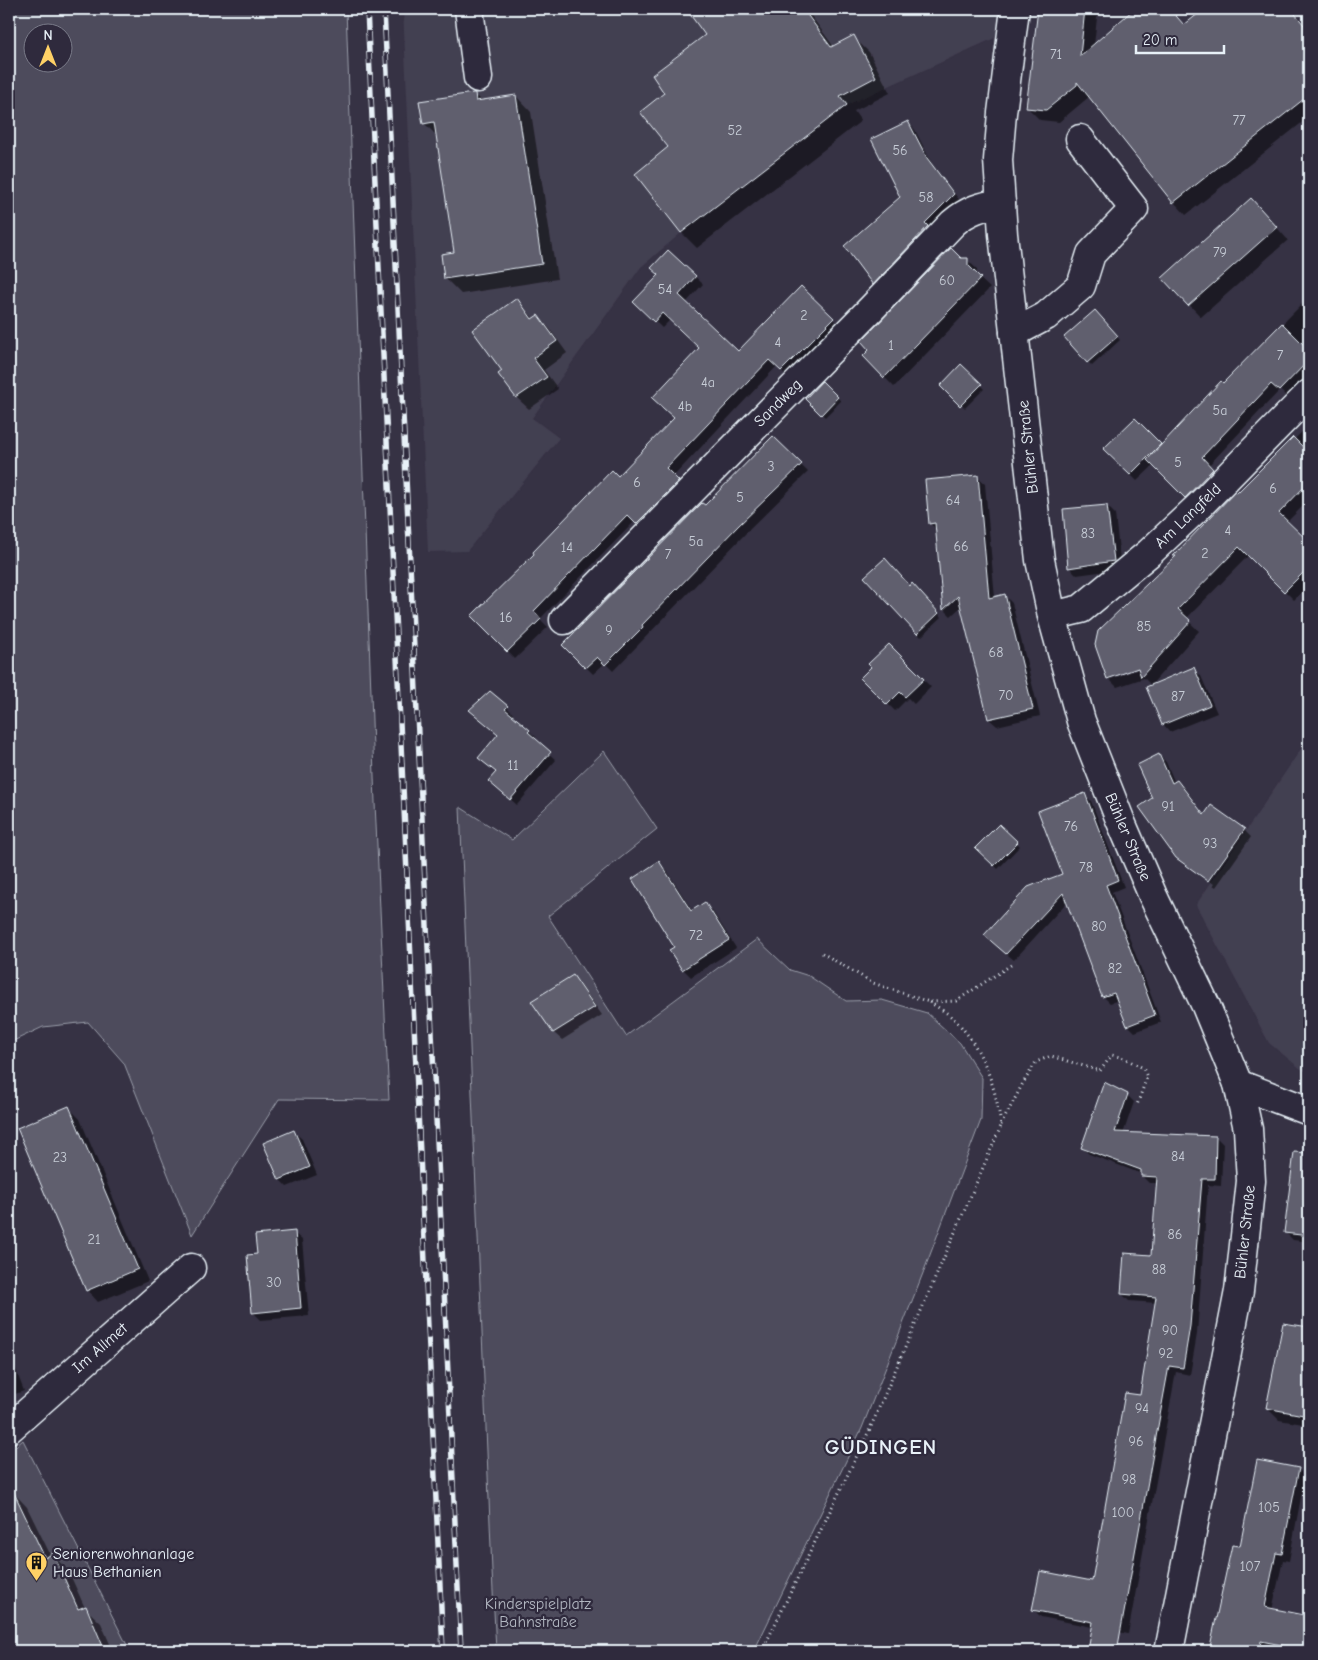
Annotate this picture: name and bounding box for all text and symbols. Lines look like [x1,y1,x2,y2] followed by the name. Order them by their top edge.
[22,22,72,72] north arrow
[1136,22,1223,54] scale bar
[43,27,53,44] text: N
[1143,31,1177,49] text: 20 m
[1050,46,1062,63] house number: 71
[1232,112,1246,129] house number: 77
[728,122,742,139] house number: 52
[892,142,908,159] house number: 56
[919,189,933,206] house number: 58
[1213,244,1227,261] house number: 79
[939,272,955,289] house number: 60
[658,281,672,298] house number: 54
[800,307,808,324] house number: 2
[775,334,782,351] house number: 4
[888,337,894,354] house number: 1
[1277,347,1284,364] house number: 7
[701,374,715,391] house number: 4a
[750,375,806,431] street label: Sandweg
[678,398,692,415] house number: 4b
[1014,399,1042,495] street label: Bühler Straße
[1213,402,1227,419] house number: 5a
[1174,454,1182,471] house number: 5
[767,458,775,475] house number: 3
[633,474,641,491] house number: 6
[1151,480,1225,552] street label: Am Langfeld
[1269,480,1277,497] house number: 6
[736,489,744,506] house number: 5
[946,492,960,509] house number: 64
[1225,522,1232,539] house number: 4
[1081,525,1095,542] house number: 83
[689,533,703,550] house number: 5a
[953,538,969,555] house number: 66
[561,539,573,556] house number: 14
[1201,545,1209,562] house number: 2
[665,546,672,563] house number: 7
[499,609,513,626] house number: 16
[1137,618,1151,635] house number: 85
[605,622,613,639] house number: 9
[989,644,1003,661] house number: 68
[998,687,1014,704] house number: 70
[1171,688,1185,705] house number: 87
[507,757,519,774] house number: 11
[1101,790,1155,884] street label: Bühler Straße
[1162,798,1174,815] house number: 91
[1064,818,1078,835] house number: 76
[1203,835,1217,852] house number: 93
[1079,859,1093,876] house number: 78
[1091,918,1107,935] house number: 80
[689,927,703,944] house number: 72
[1108,960,1122,977] house number: 82
[1171,1148,1185,1165] house number: 84
[53,1149,67,1166] house number: 23
[1231,1184,1259,1280] street label: Bühler Straße
[1168,1226,1182,1243] house number: 86
[88,1231,100,1248] house number: 21
[1152,1261,1166,1278] house number: 88
[266,1274,282,1291] house number: 30
[69,1319,131,1377] street label: Im Allmet
[1162,1322,1178,1339] house number: 90
[1159,1345,1173,1362] house number: 92
[1135,1400,1149,1417] house number: 94
[1128,1433,1144,1450] house number: 96
[825,1435,937,1459] district label: GÜDINGEN
[1122,1471,1136,1488] house number: 98
[1258,1499,1280,1516] house number: 105
[1112,1504,1134,1521] house number: 100
[53,1545,194,1581] place label: Seniorenwohnanlage Haus Bethanien
[25,1551,49,1582] building icon: Seniorenwohnanlage Haus Bethanien
[1240,1558,1261,1575] house number: 107
[485,1595,591,1631] park label: Kinderspielplatz Bahnstraße

